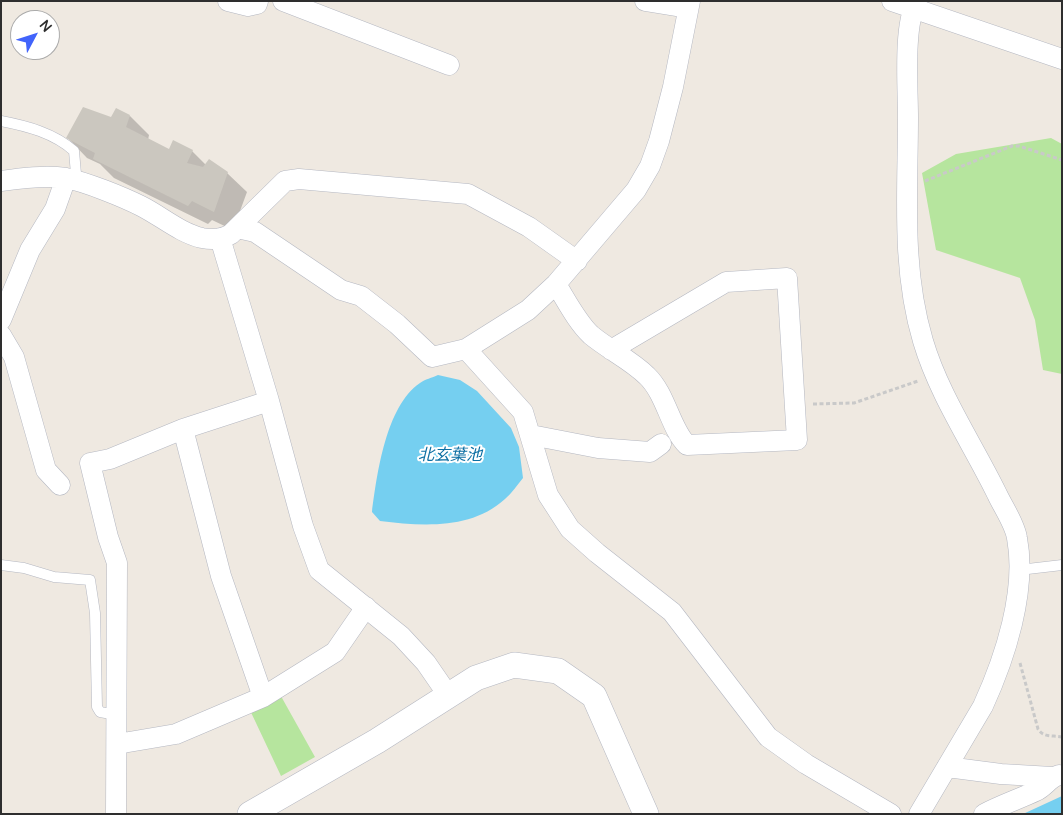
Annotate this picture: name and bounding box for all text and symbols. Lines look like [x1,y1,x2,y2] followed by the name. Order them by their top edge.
[10,10,60,60] north arrow
[36,16,57,36] text: N
[418,446,482,466] water label: 北玄葉池

